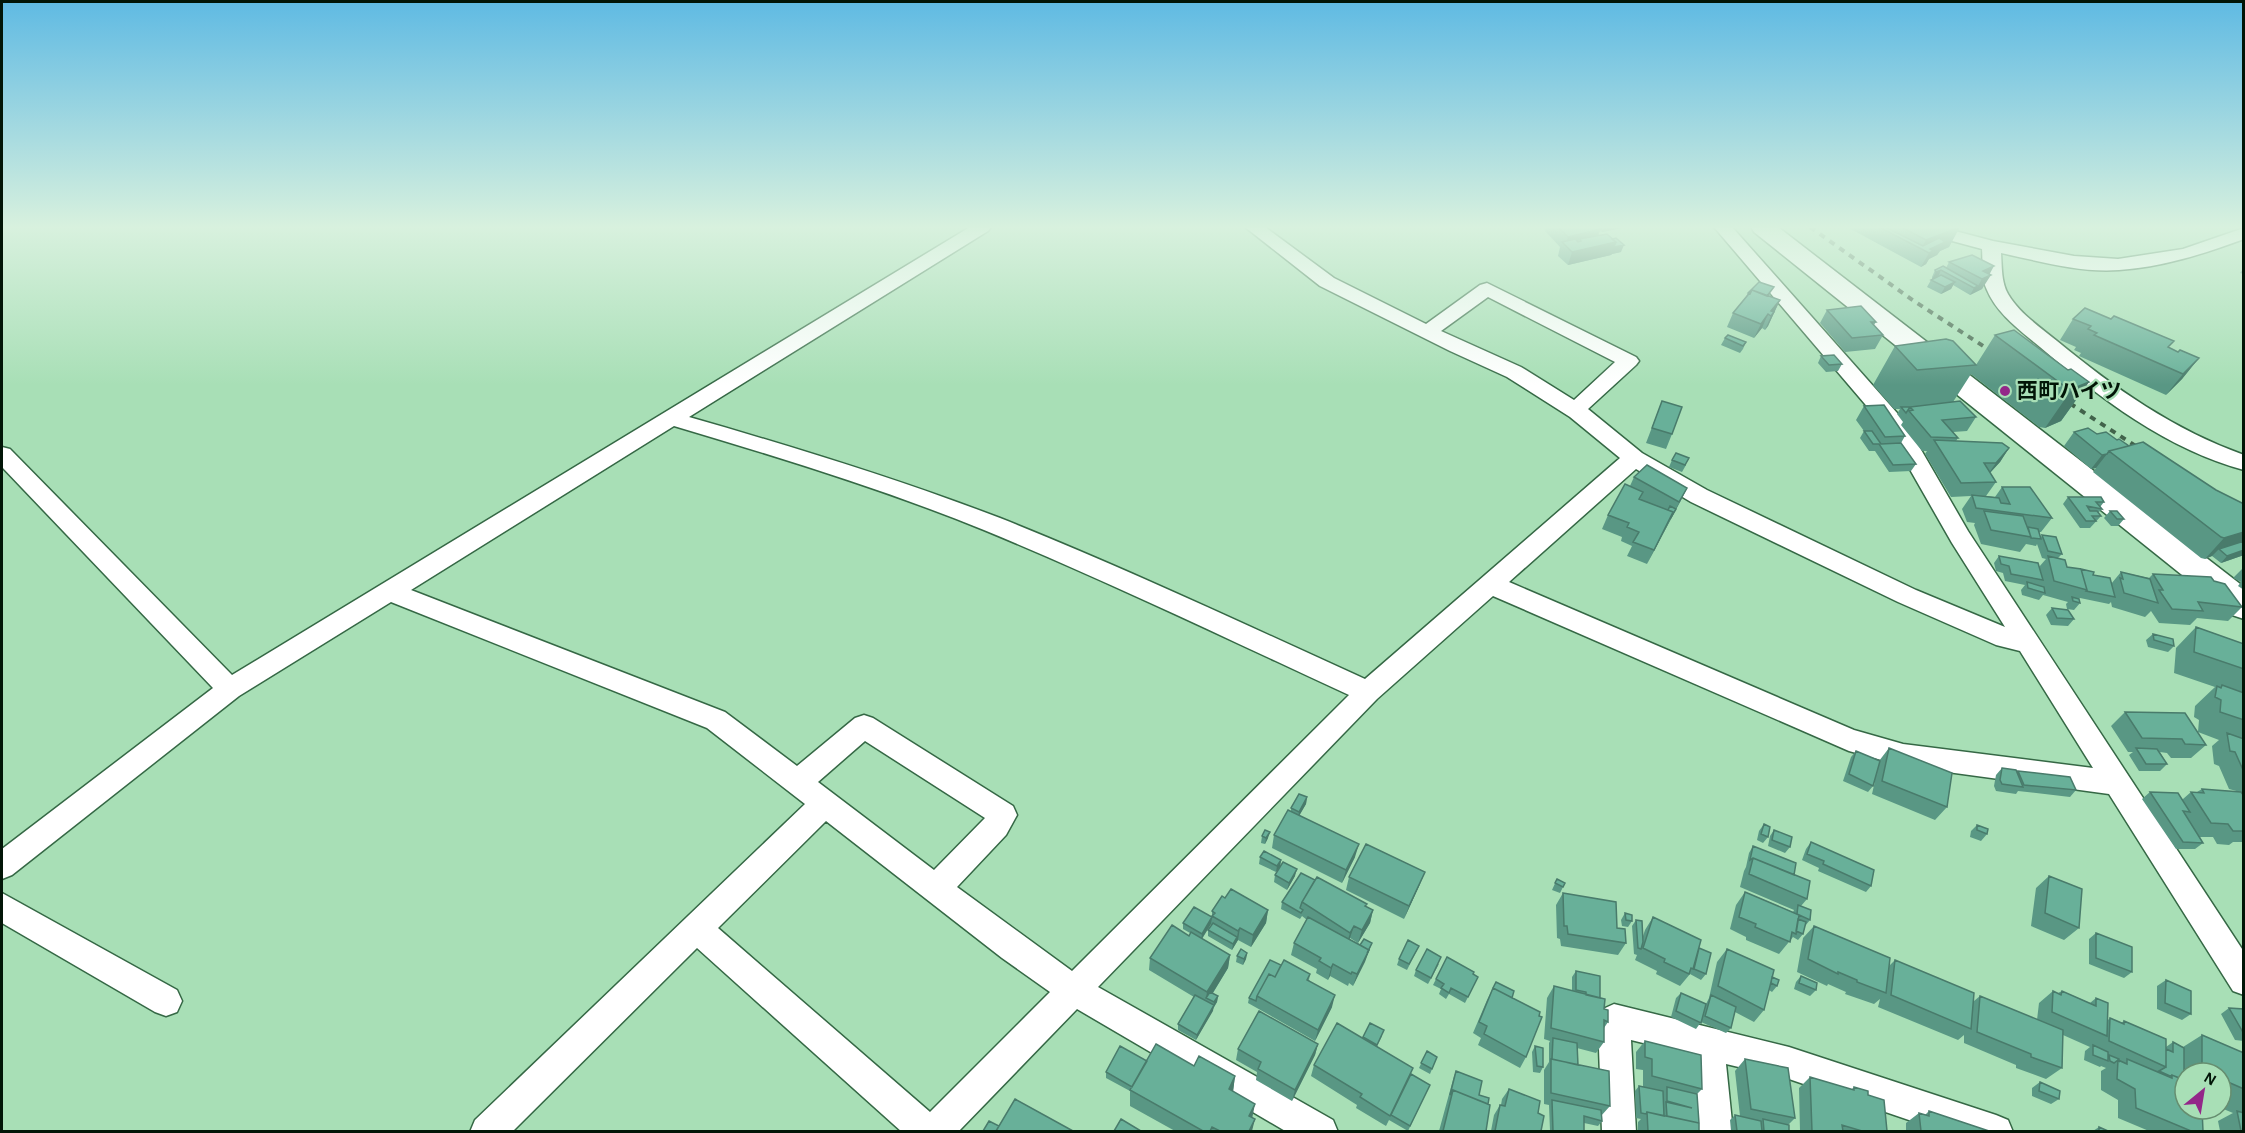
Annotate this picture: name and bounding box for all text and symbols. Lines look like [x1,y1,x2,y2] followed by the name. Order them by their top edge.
[2017,380,2122,402] place label: 西町ハイツ
[1998,384,2012,398] marker: 西町ハイツ
[2173,1061,2233,1121] north arrow
[2201,1069,2219,1089] text: N

